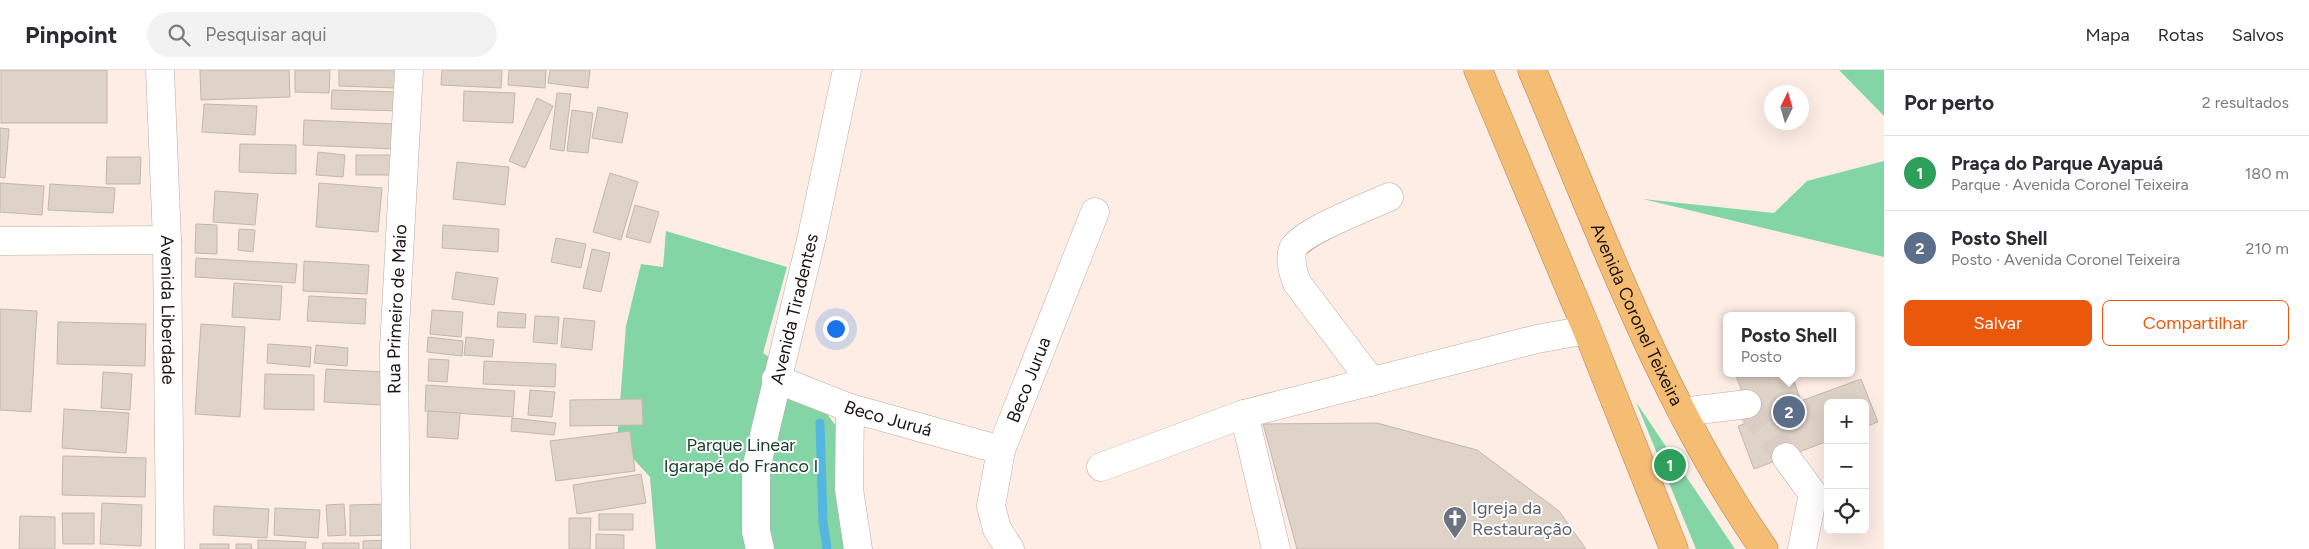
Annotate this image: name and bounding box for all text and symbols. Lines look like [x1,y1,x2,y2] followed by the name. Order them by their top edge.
[147,12,497,57] search box
[25,20,117,49] text: Pinpoint
[165,21,193,49] icon: search
[205,23,327,46] text: Pesquisar aqui
[2086,24,2130,46] text: Mapa
[2158,24,2204,46] text: Rotas
[2232,24,2284,46] text: Salvos
[1764,85,1809,130] north arrow
[1904,90,1994,115] text: Por perto
[2202,93,2289,112] text: 2 resultados
[1951,152,2163,175] text: Praça do Parque Ayapuá
[1917,164,1923,183] text: 1
[2245,164,2289,183] text: 180 m
[1951,175,2189,194] text: Parque · Avenida Coronel Teixeira
[1586,220,1688,410] street label: Avenida Coronel Teixeira
[383,224,412,394] street label: Rua Primeiro de Maio
[1951,227,2047,250] text: Posto Shell
[766,231,823,387] street label: Avenida Tiradentes
[156,235,179,385] street label: Avenida Liberdade
[1915,239,1925,258] text: 2
[2246,239,2289,258] text: 210 m
[1951,250,2180,269] text: Posto · Avenida Coronel Teixeira
[1904,300,2092,346] button: Salvar
[2102,300,2289,346] button: Compartilhar
[1723,312,1855,377] popup
[823,316,849,342] your location
[1741,324,1837,347] text: Posto Shell
[1002,334,1056,426] street label: Beco Jurua
[1741,347,1782,366] text: Posto
[1773,393,1805,431] pin: 2
[841,396,934,441] street label: Beco Juruá
[1824,399,1869,534] map controls
[1824,399,1869,444] button: +
[664,434,818,477] park label: Parque Linear Igarapé do Franco I
[1824,444,1869,489] button: −
[1654,446,1686,484] pin: 1
[1824,489,1869,534] button: locate
[1472,497,1572,540] place label: Igreja da Restauração
[1442,505,1468,539] church icon: Igreja da Restauração

